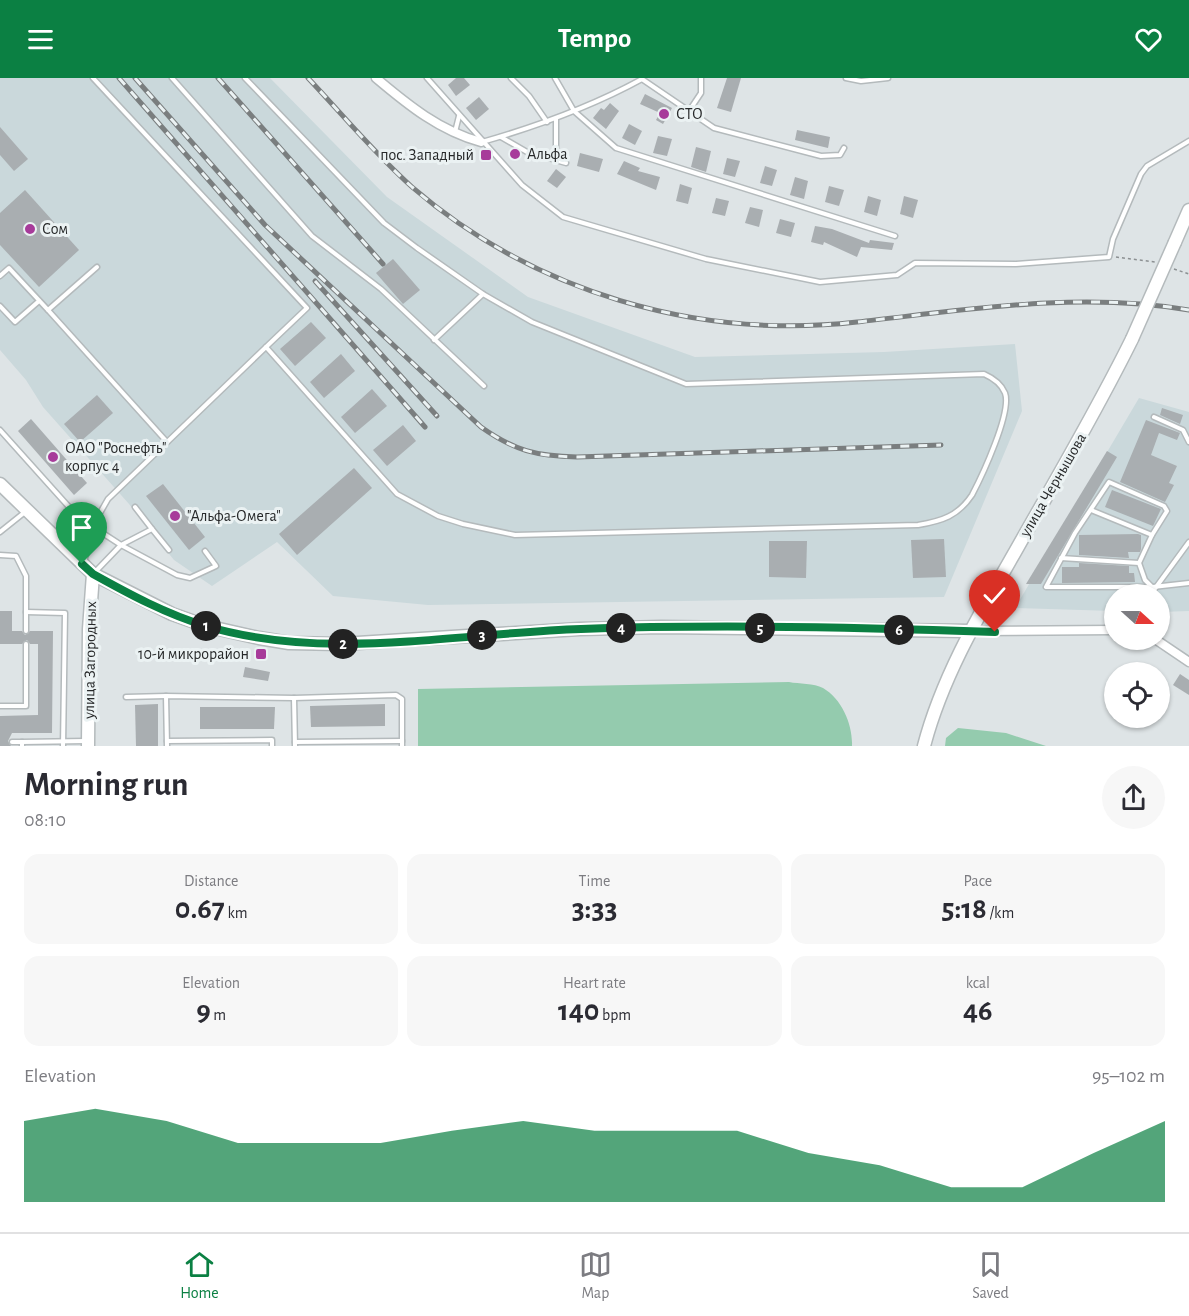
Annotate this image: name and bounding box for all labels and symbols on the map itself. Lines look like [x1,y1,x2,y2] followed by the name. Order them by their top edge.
[676,106,703,122] place label: СТО
[657,107,671,121] marker: СТО
[527,146,568,162] place label: Альфа
[380,147,474,163] place label: пос. Западный
[508,147,522,161] marker: Альфа
[479,148,493,162] marker: пос. Западный
[42,221,68,237] place label: Сом
[23,222,37,236] marker: Сом
[1016,430,1090,541] street label: улица Чернышова
[65,440,167,475] place label: ОАО "Роснефть" корпус 4
[46,450,60,464] marker: ОАО "Роснефть" корпус 4
[56,502,107,564] pin
[187,508,281,524] place label: "Альфа-Омега"
[168,509,182,523] marker: "Альфа-Омега"
[969,570,1020,632] pin
[1104,584,1170,650] north arrow
[81,601,100,720] street label: улица Загородных
[191,611,221,641] pin: 1
[606,613,636,643] pin: 4
[745,613,775,643] pin: 5
[884,615,914,645] pin: 6
[467,620,497,650] pin: 3
[328,629,358,659] pin: 2
[138,646,249,662] place label: 10-й микрорайон
[254,647,268,661] marker: 10-й микрорайон

